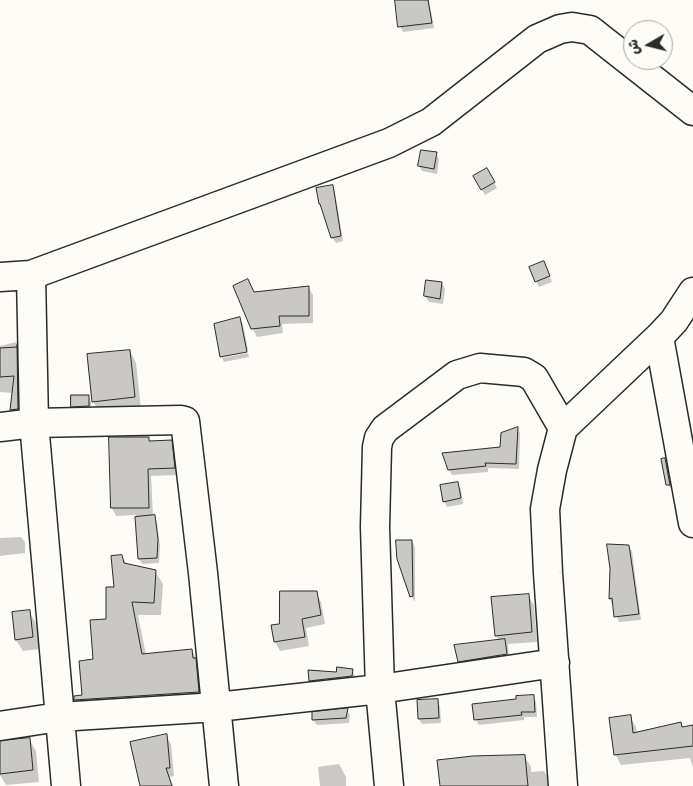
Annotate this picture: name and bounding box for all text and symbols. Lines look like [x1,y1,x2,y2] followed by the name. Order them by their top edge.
[623,20,673,70] north arrow
[622,38,646,56] text: ش

